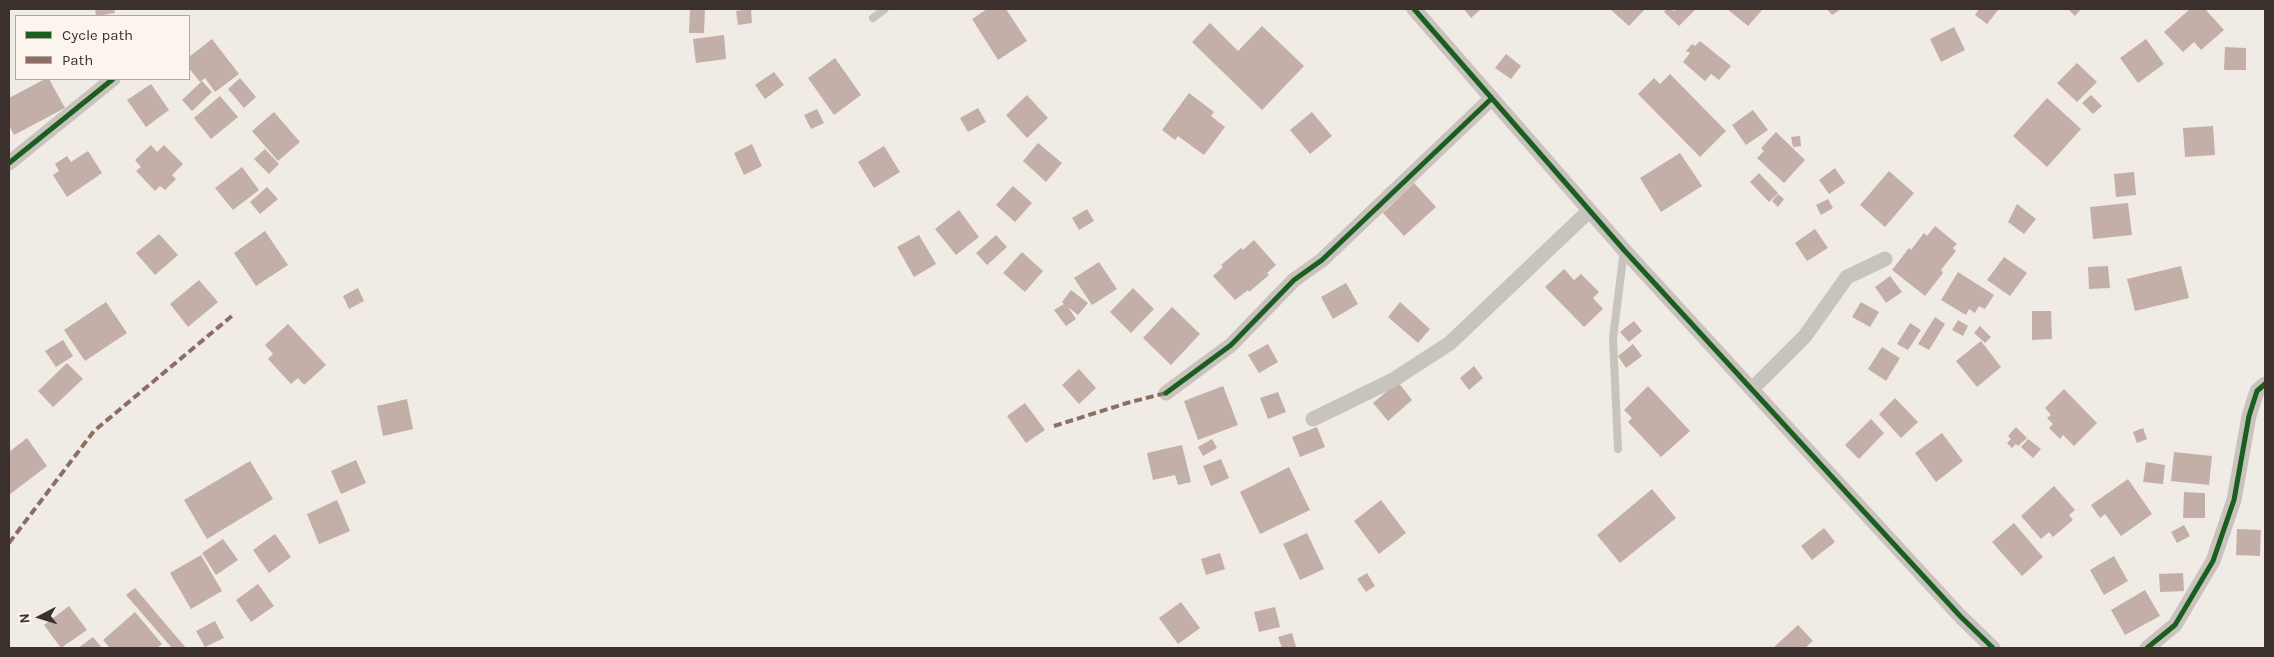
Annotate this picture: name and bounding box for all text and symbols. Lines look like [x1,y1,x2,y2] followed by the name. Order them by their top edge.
[15,15,190,80] legend
[62,26,133,44] text: Cycle path
[62,51,93,69] text: Path
[15,592,65,642] north arrow
[16,613,33,624] text: N

